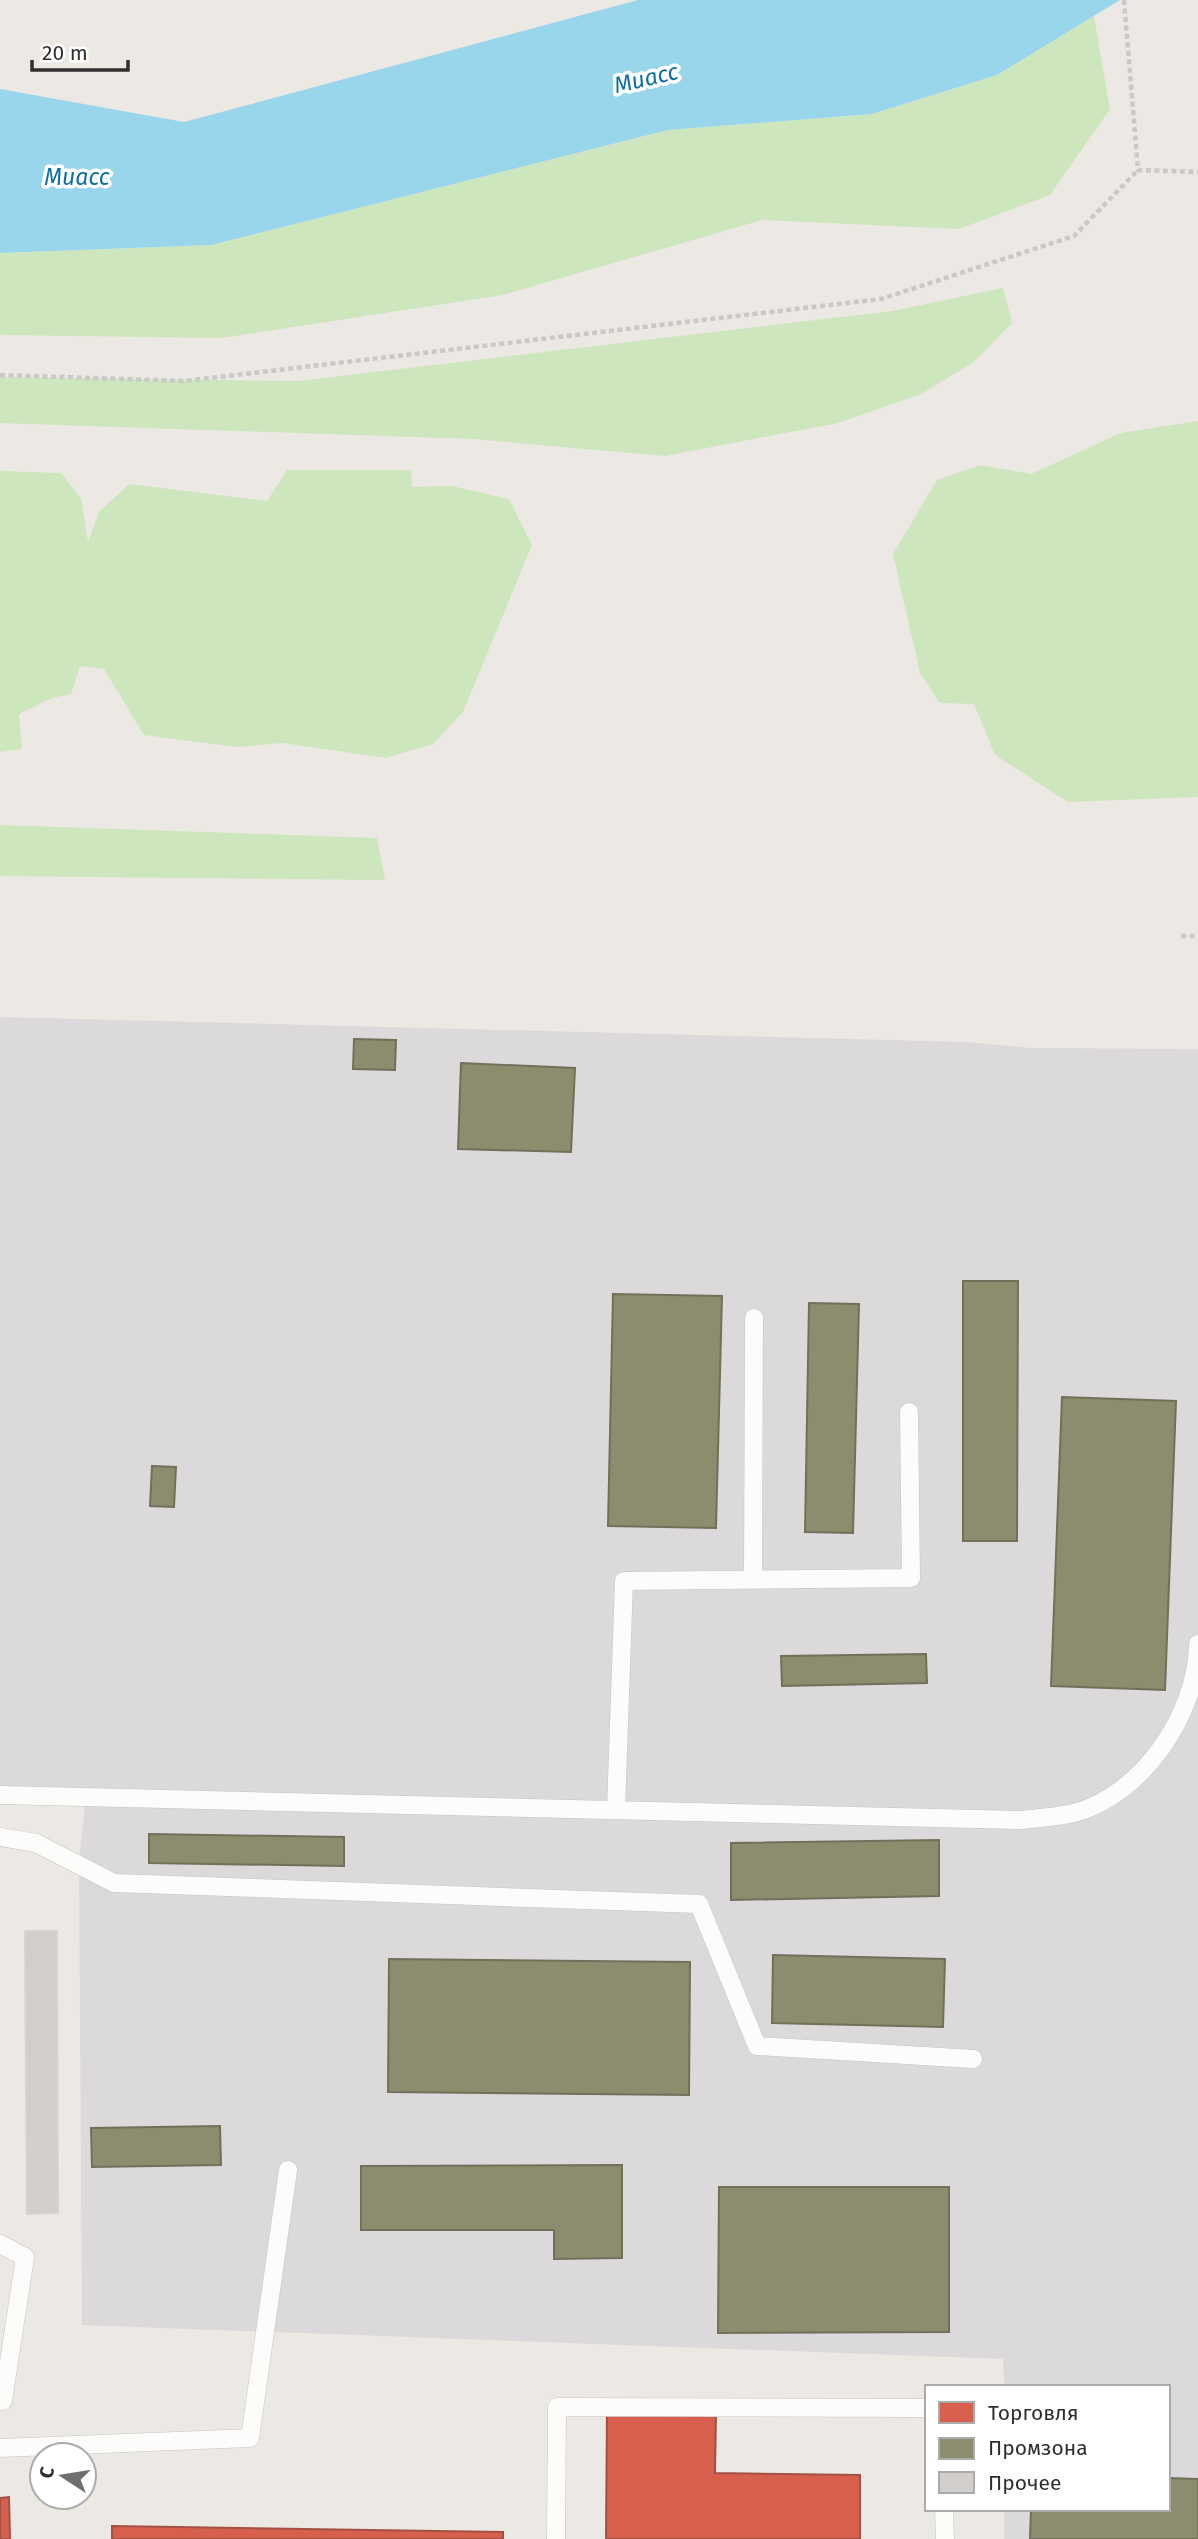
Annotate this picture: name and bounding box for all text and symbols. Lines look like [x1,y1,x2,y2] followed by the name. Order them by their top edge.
[32,28,128,72] scale bar
[42,40,88,66] text: 20 m
[611,57,681,99] water label: Миасс
[44,163,110,191] water label: Миасс
[925,2385,1170,2511] legend
[988,2400,1079,2426] text: Торговля
[988,2435,1088,2461] text: Промзона
[28,2441,98,2511] north arrow
[34,2465,59,2480] text: С
[988,2470,1061,2496] text: Прочее

